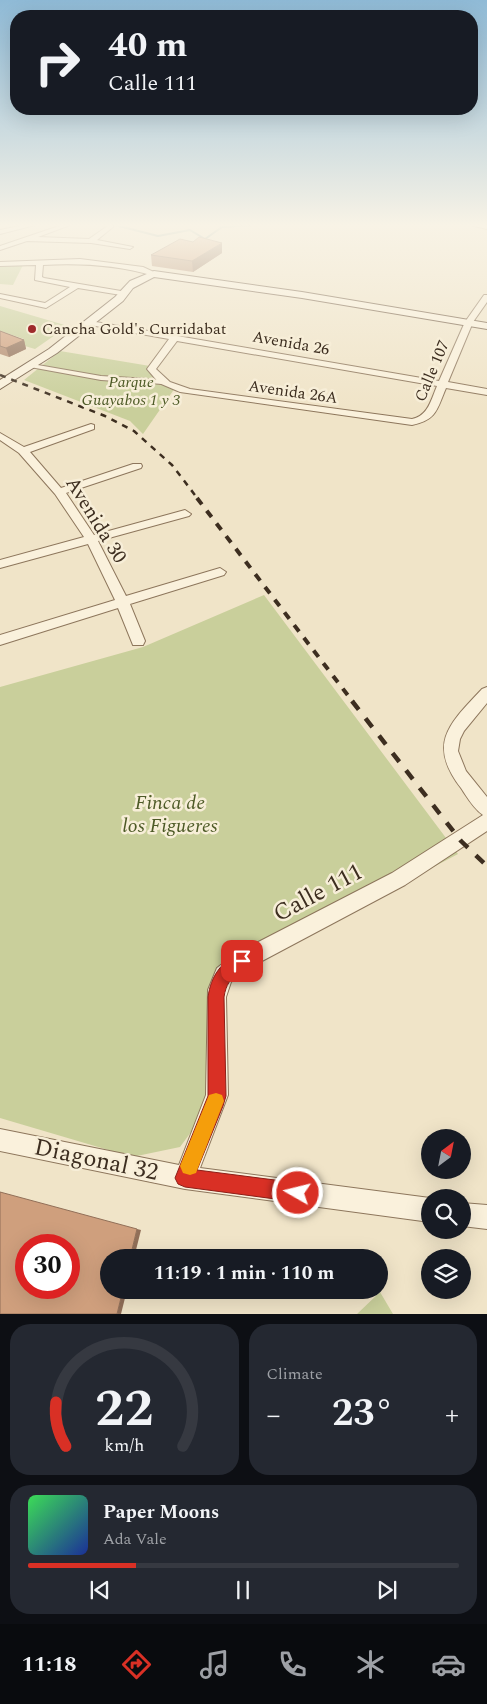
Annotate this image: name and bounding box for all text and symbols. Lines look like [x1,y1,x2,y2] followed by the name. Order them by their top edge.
[108,19,188,72] text: 40 m
[25,30,90,95] icon: right
[108,67,197,100] text: Calle 111
[42,317,227,341] place label: Cancha Gold's Curridabat
[26,323,38,335] marker: Cancha Gold's Curridabat
[251,324,331,362] street label: Avenida 26
[408,337,456,405] street label: Calle 107
[81,370,181,412] park label: Parque Guayabos 1 y 3
[247,374,339,410] street label: Avenida 26A
[58,471,134,569] street label: Avenida 30
[122,788,218,841] park label: Finca de los Figueres
[267,854,369,932] street label: Calle 111
[221,940,263,982] pin
[228,947,256,975] icon: arrive
[31,1129,161,1191] street label: Diagonal 32
[421,1129,471,1179] north arrow
[421,1129,471,1299] map controls
[271,1166,323,1218] position arrow
[421,1189,471,1239] button: search
[15,1234,80,1299] speed limit sign: 30
[421,1249,471,1299] button: layers
[154,1259,334,1288] text: 11:19 · 1 min · 110 m
[267,1362,323,1386] text: Climate
[95,1370,153,1449] text: 22
[332,1385,394,1443] text: 23°
[267,1394,281,1437] text: −
[445,1394,459,1437] text: +
[104,1432,144,1459] text: km/h
[103,1498,219,1527] text: Paper Moons
[103,1527,167,1551] text: Ada Vale
[86,1576,114,1604] icon: previous
[229,1576,257,1604] icon: pause
[373,1576,401,1604] icon: next
[119,1647,154,1682] icon: directions
[197,1647,232,1682] icon: music
[275,1647,310,1682] icon: phone
[353,1647,388,1682] icon: climate
[431,1647,466,1682] icon: car
[21,1648,77,1681] text: 11:18

